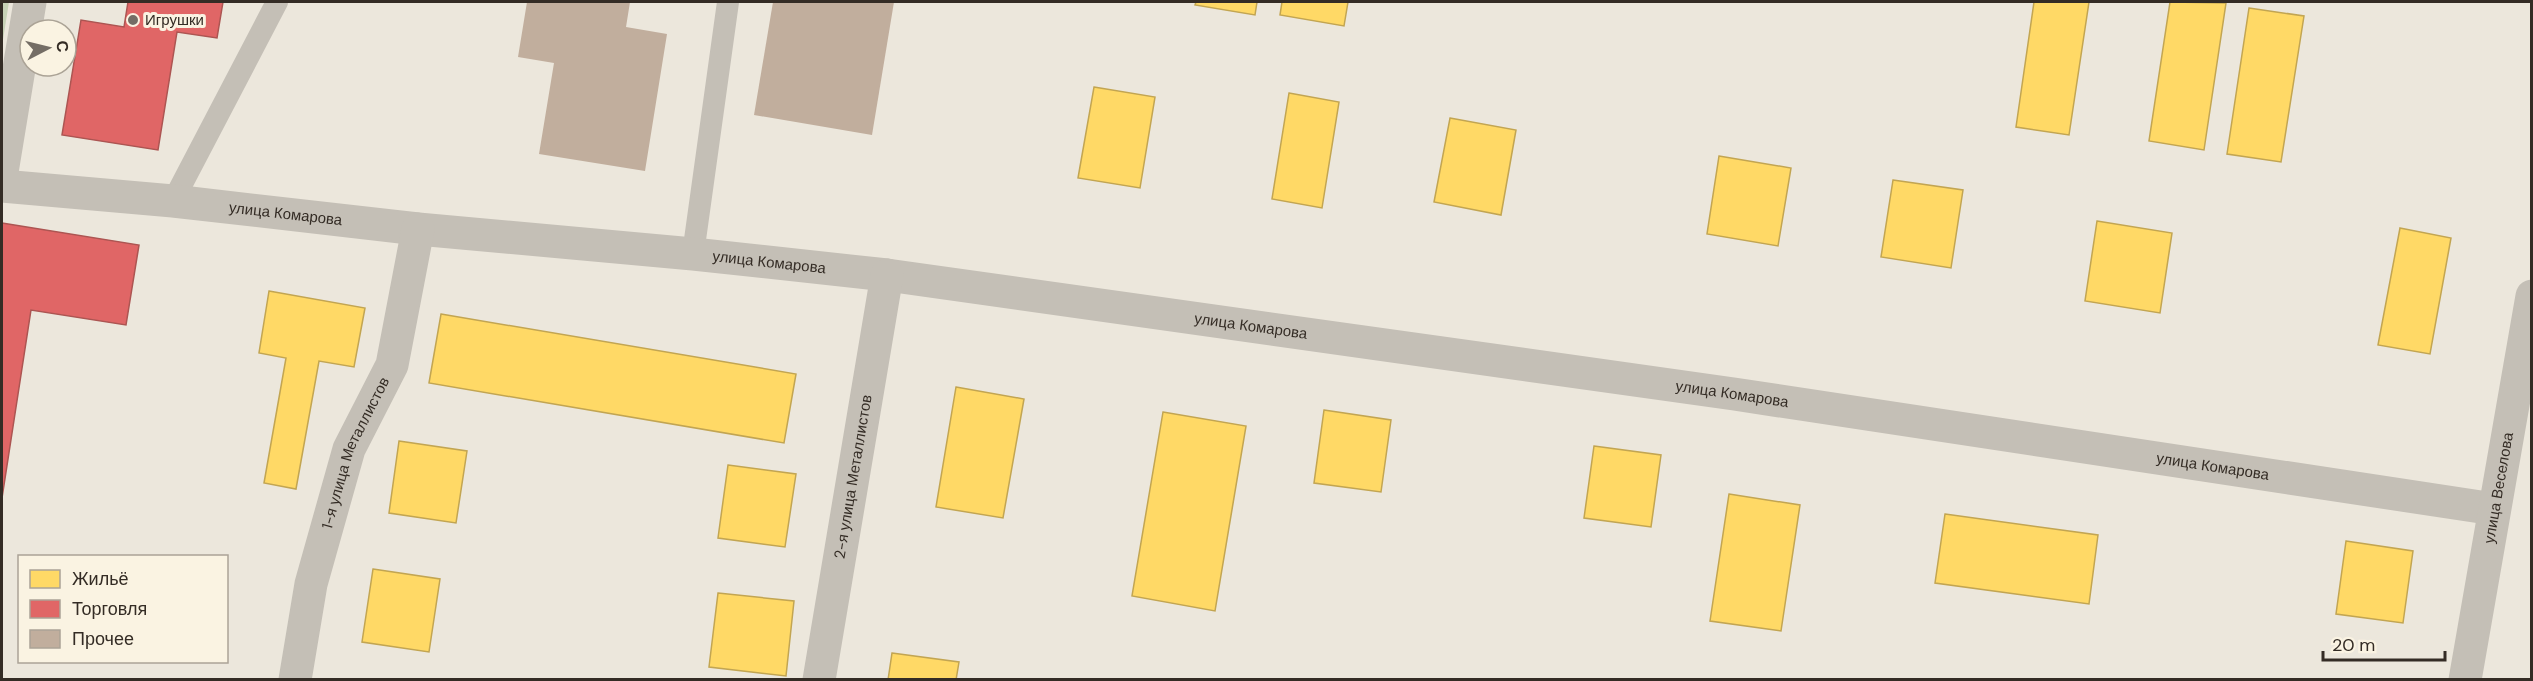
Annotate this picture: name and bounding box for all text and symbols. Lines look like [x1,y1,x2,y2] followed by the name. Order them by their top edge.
[145,10,204,30] place label: Игрушки
[126,13,140,27] marker: Игрушки
[18,18,78,78] north arrow
[51,39,74,54] text: С
[228,197,344,230] street label: улица Комарова
[711,246,827,278] street label: улица Комарова
[1193,308,1309,344] street label: улица Комарова
[317,374,394,531] street label: 1-я улица Металлистов
[1674,376,1791,412] street label: улица Комарова
[829,393,877,560] street label: 2-я улица Металлистов
[2479,430,2518,545] street label: улица Веселова
[2155,448,2271,485] street label: улица Комарова
[18,555,228,663] legend
[72,567,129,591] text: Жильё
[72,597,147,621] text: Торговля
[2323,624,2444,662] scale bar
[72,627,134,651] text: Прочее
[2332,633,2375,657] text: 20 m

